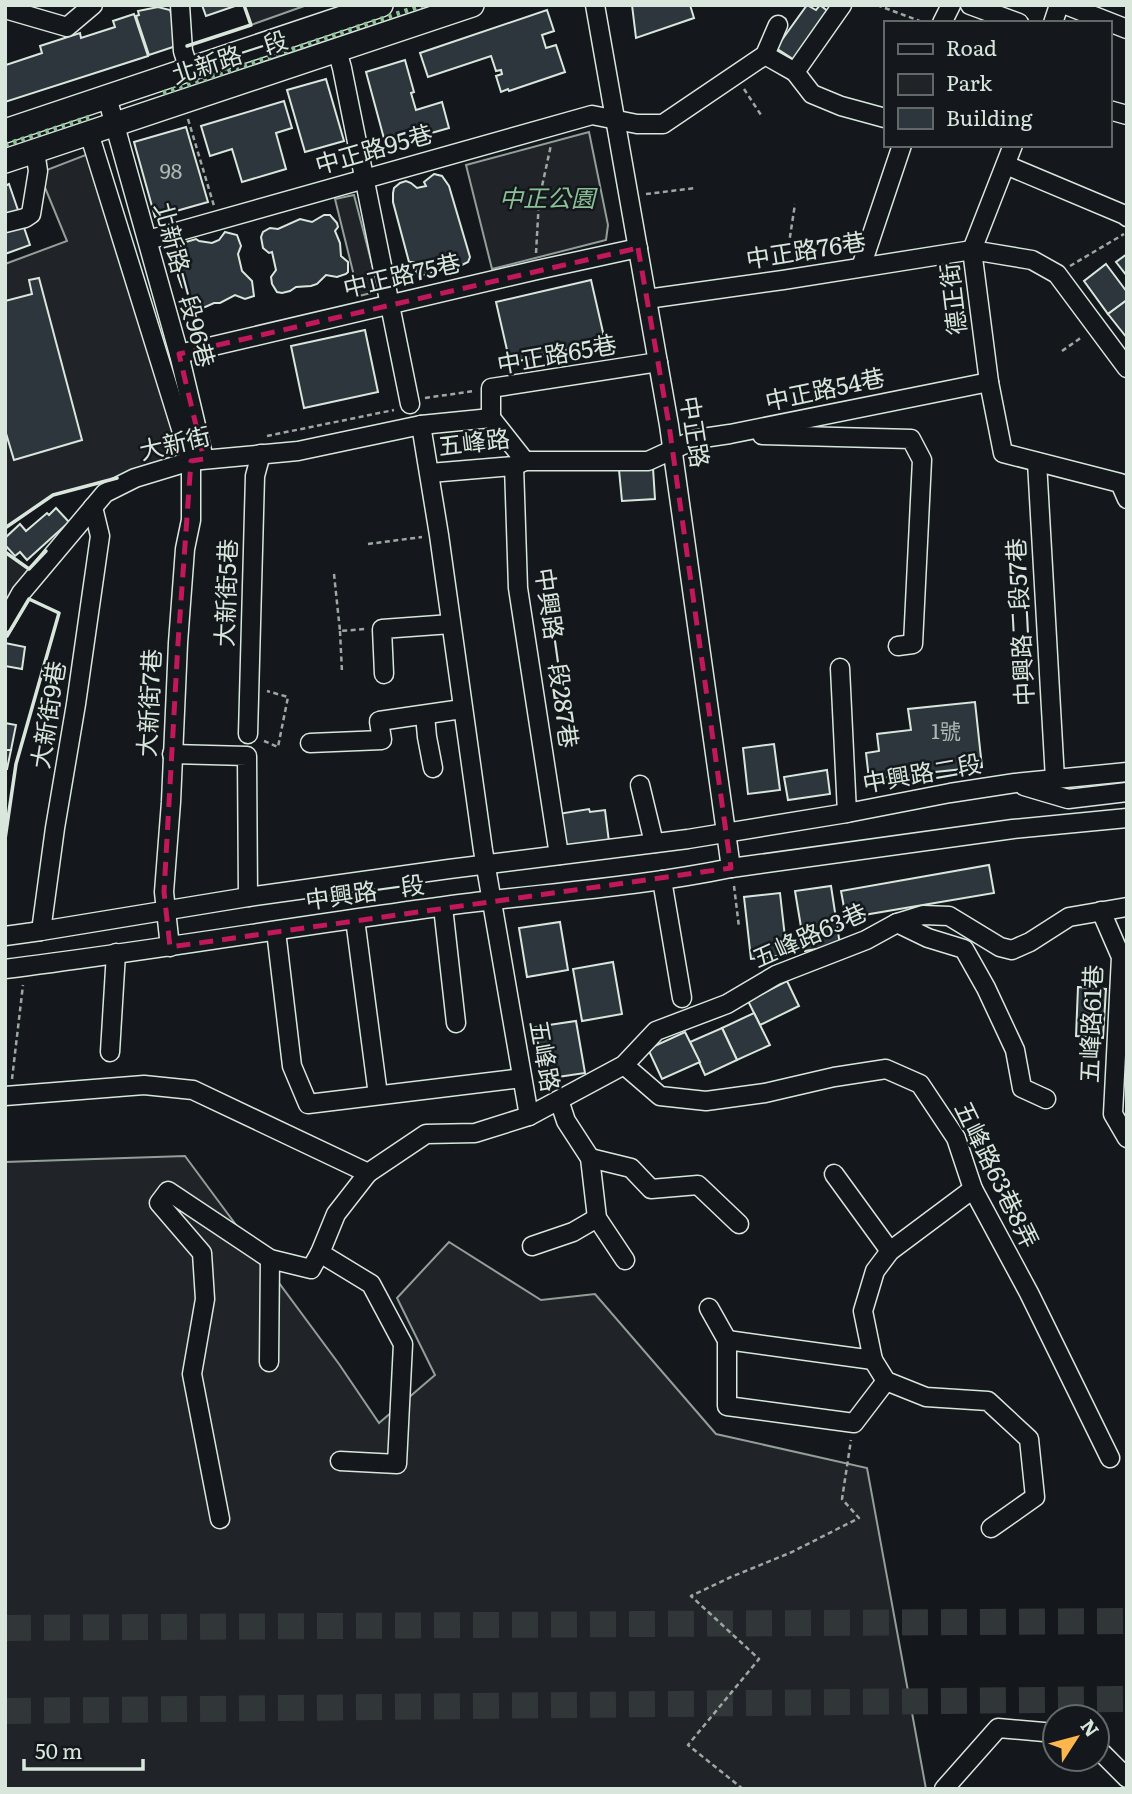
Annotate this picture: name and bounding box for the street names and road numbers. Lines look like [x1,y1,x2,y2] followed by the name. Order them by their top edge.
[167,20,292,91] street label: 北新路一段
[310,114,436,181] street label: 中正路95巷
[148,198,225,371] street label: 北新路一段96巷
[743,222,868,275] street label: 中正路76巷
[339,243,464,304] street label: 中正路75巷
[930,261,973,337] street label: 德正街
[494,325,619,380] street label: 中正路65巷
[761,358,888,417] street label: 中正路54巷
[674,393,719,470] street label: 中正路
[135,416,213,467] street label: 大新街
[436,419,512,462] street label: 五峰路
[997,537,1040,707] street label: 中興路二段57巷
[205,538,244,648] street label: 大新街5巷
[529,565,588,750] street label: 中興路一段287巷
[127,648,168,758] street label: 大新街7巷
[21,658,72,771] street label: 大新街9巷
[859,744,984,799] street label: 中興路二段
[303,865,427,916] street label: 中興路一段
[746,893,872,974] street label: 五峰路63巷
[1070,964,1109,1084] street label: 五峰路61巷
[523,1017,570,1094] street label: 五峰路
[948,1095,1049,1253] street label: 五峰路63巷8弄

